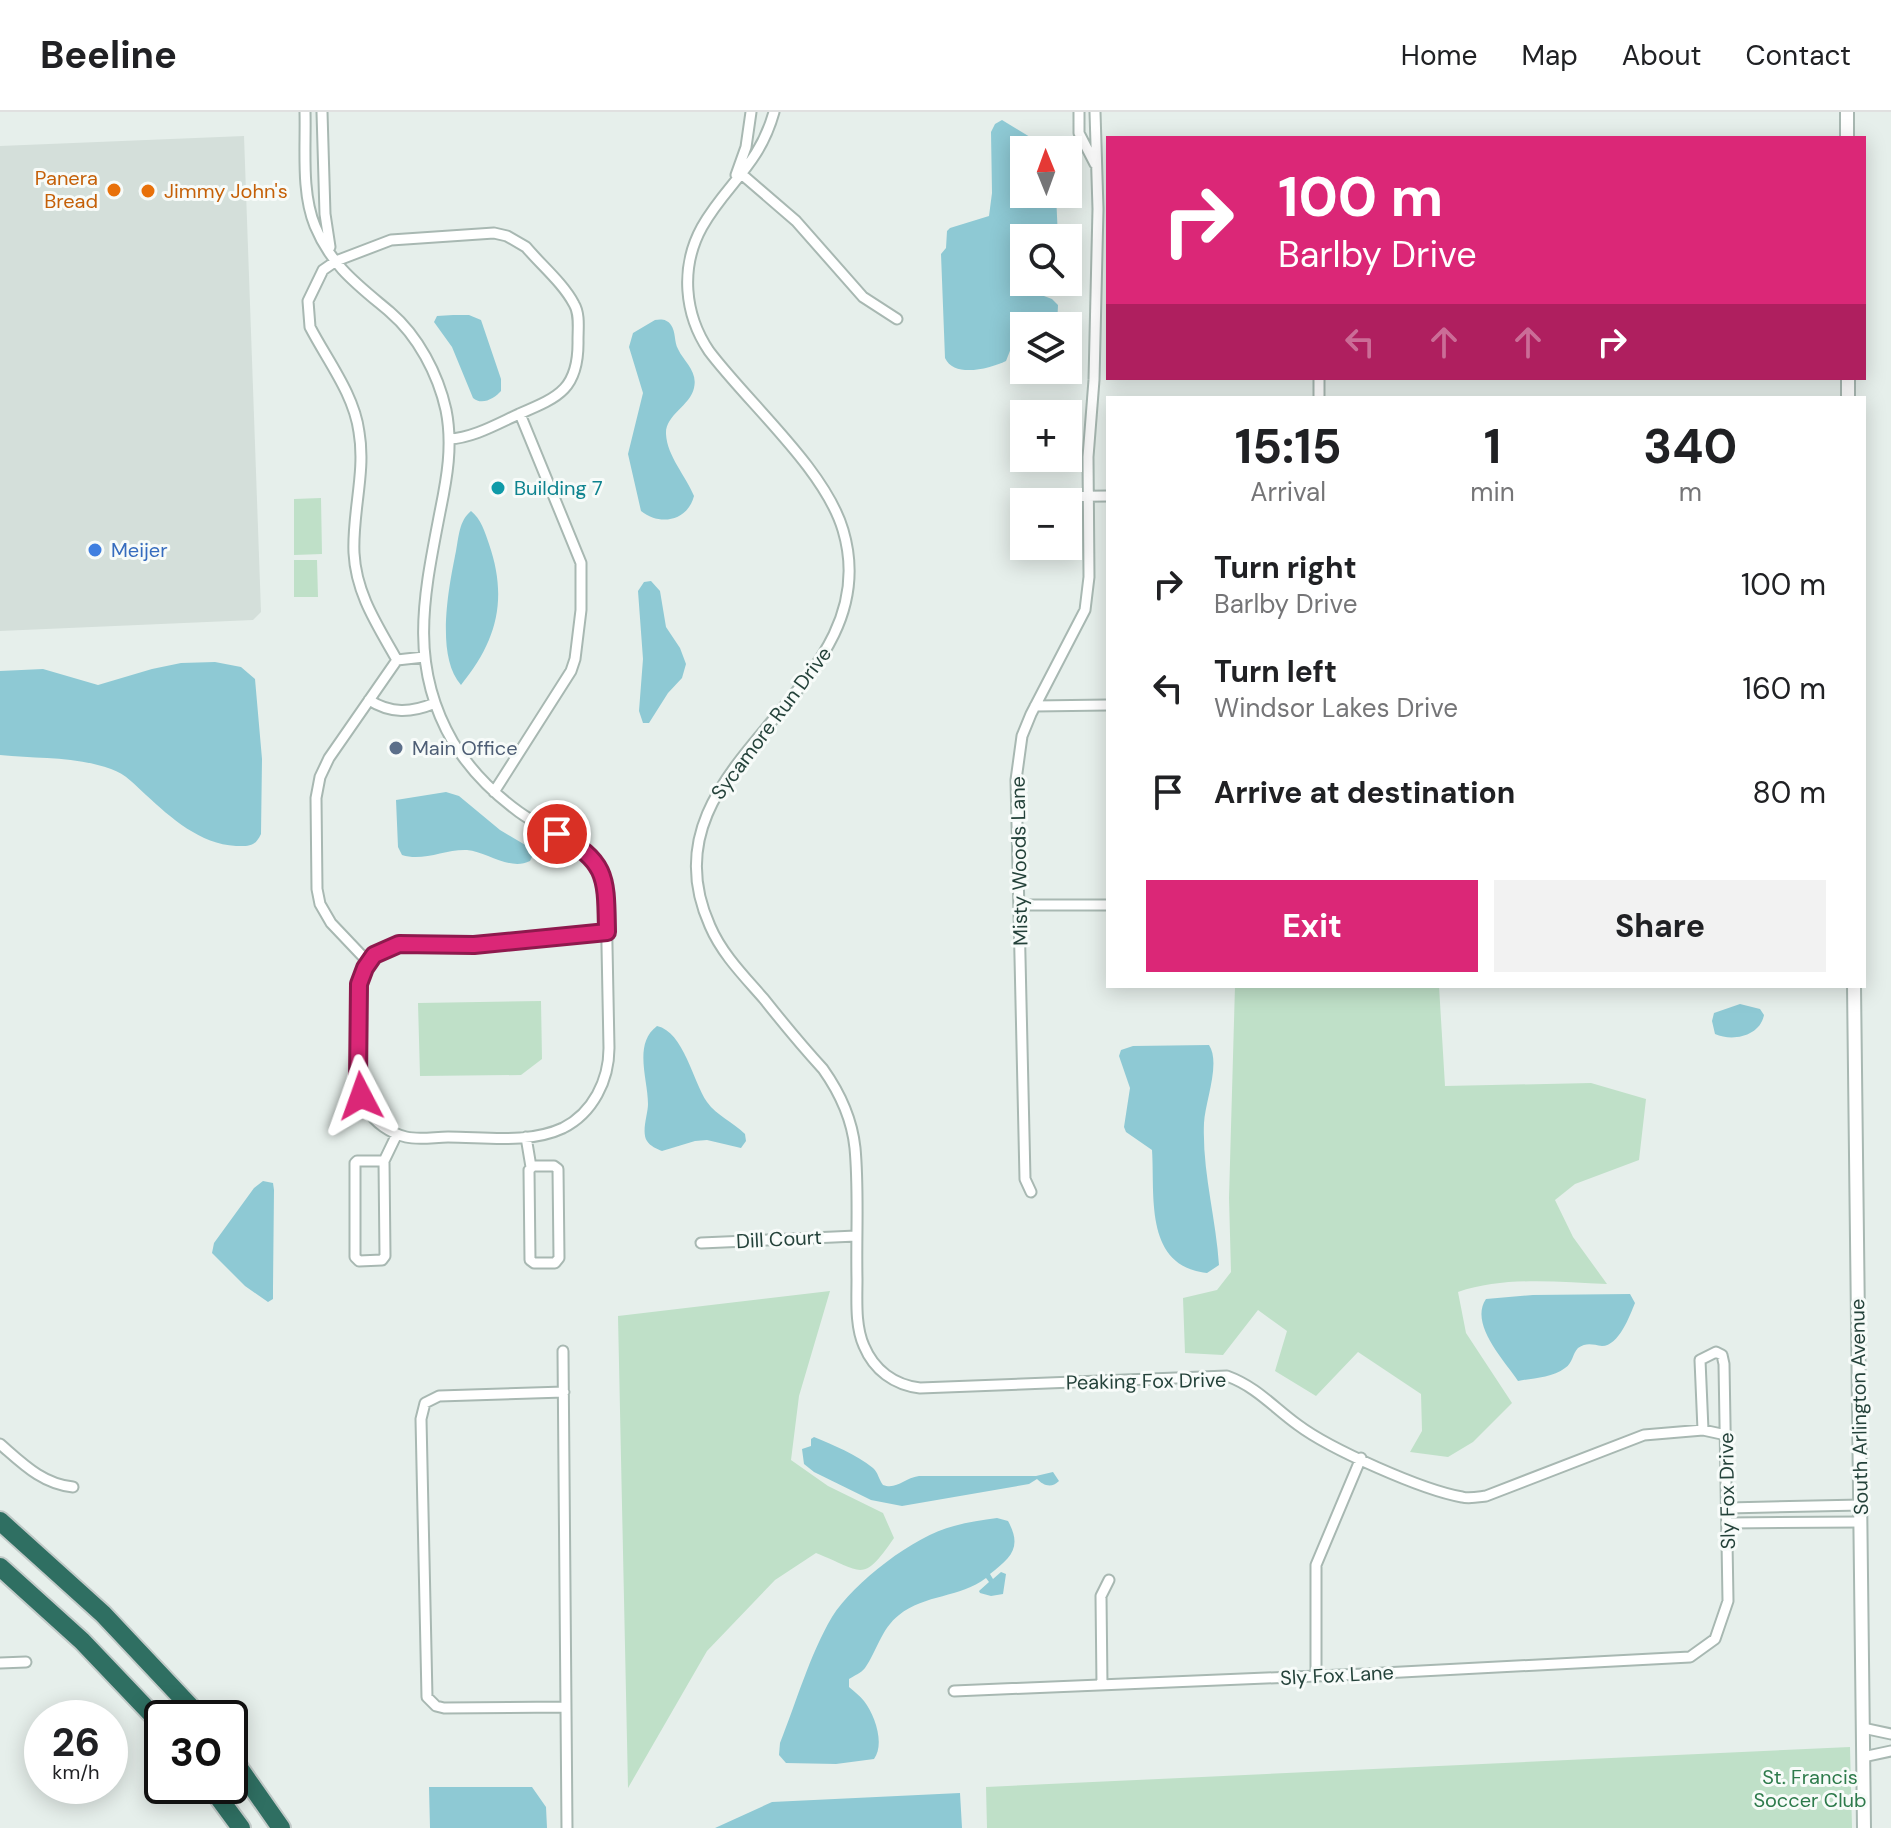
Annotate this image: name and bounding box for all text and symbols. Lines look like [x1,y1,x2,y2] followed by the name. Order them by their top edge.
[40,30,177,80] text: Beeline
[1401,37,1477,74] text: Home
[1521,37,1578,74] text: Map
[1622,37,1701,74] text: About
[1745,37,1851,74] text: Contact
[1010,136,1082,208] north arrow
[1010,136,1082,560] map controls
[1278,160,1443,233] text: 100 m
[35,165,98,214] place label: Panera Bread
[1146,168,1250,272] icon: right
[164,178,288,204] place label: Jimmy John's
[105,181,123,199] marker: Panera Bread
[139,182,157,200] marker: Jimmy John's
[1010,224,1082,296] button: search
[1278,231,1477,278] text: Barlby Drive
[1010,312,1082,384] button: layers
[1338,320,1382,364] icon: left
[1422,320,1466,364] icon: ahead
[1506,320,1550,364] icon: ahead
[1590,320,1634,364] icon: right
[1010,400,1082,472] button: +
[1235,415,1342,478] text: 15:15
[1484,415,1501,478] text: 1
[1643,415,1737,478] text: 340
[514,475,603,501] place label: Building 7
[1250,475,1326,509] text: Arrival
[1470,475,1515,509] text: min
[1679,475,1702,509] text: m
[489,479,507,497] marker: Building 7
[1010,488,1082,560] button: −
[111,537,168,563] place label: Meijer
[86,541,104,559] marker: Meijer
[1214,548,1357,587] text: Turn right
[1146,562,1190,606] icon: right
[1741,565,1826,604] text: 100 m
[1214,587,1357,621] text: Barlby Drive
[705,641,837,805] street label: Sycamore Run Drive
[1214,652,1337,691] text: Turn left
[1146,666,1190,710] icon: left
[1743,669,1826,708] text: 160 m
[1214,691,1458,725] text: Windsor Lakes Drive
[412,735,518,761] place label: Main Office
[387,739,405,757] marker: Main Office
[1146,770,1190,814] icon: arrive
[1214,773,1515,812] text: Arrive at destination
[1753,773,1826,812] text: 80 m
[1005,776,1033,946] street label: Misty Woods Lane
[523,800,591,868] pin
[535,812,579,856] icon: arrive
[1146,880,1478,972] button: Exit
[1494,880,1826,972] button: Share
[319,1054,403,1138] position arrow
[736,1224,823,1254] street label: Dill Court
[1844,1299,1874,1515] street label: South Arlington Avenue
[1066,1367,1226,1395] street label: Peaking Fox Drive
[1713,1432,1741,1550] street label: Sly Fox Drive
[1280,1659,1394,1691] street label: Sly Fox Lane
[144,1700,248,1804] speed limit sign: 30
[52,1716,100,1768] text: 26
[52,1759,100,1785] text: km/h
[1753,1764,1867,1813] park label: St. Francis Soccer Club

